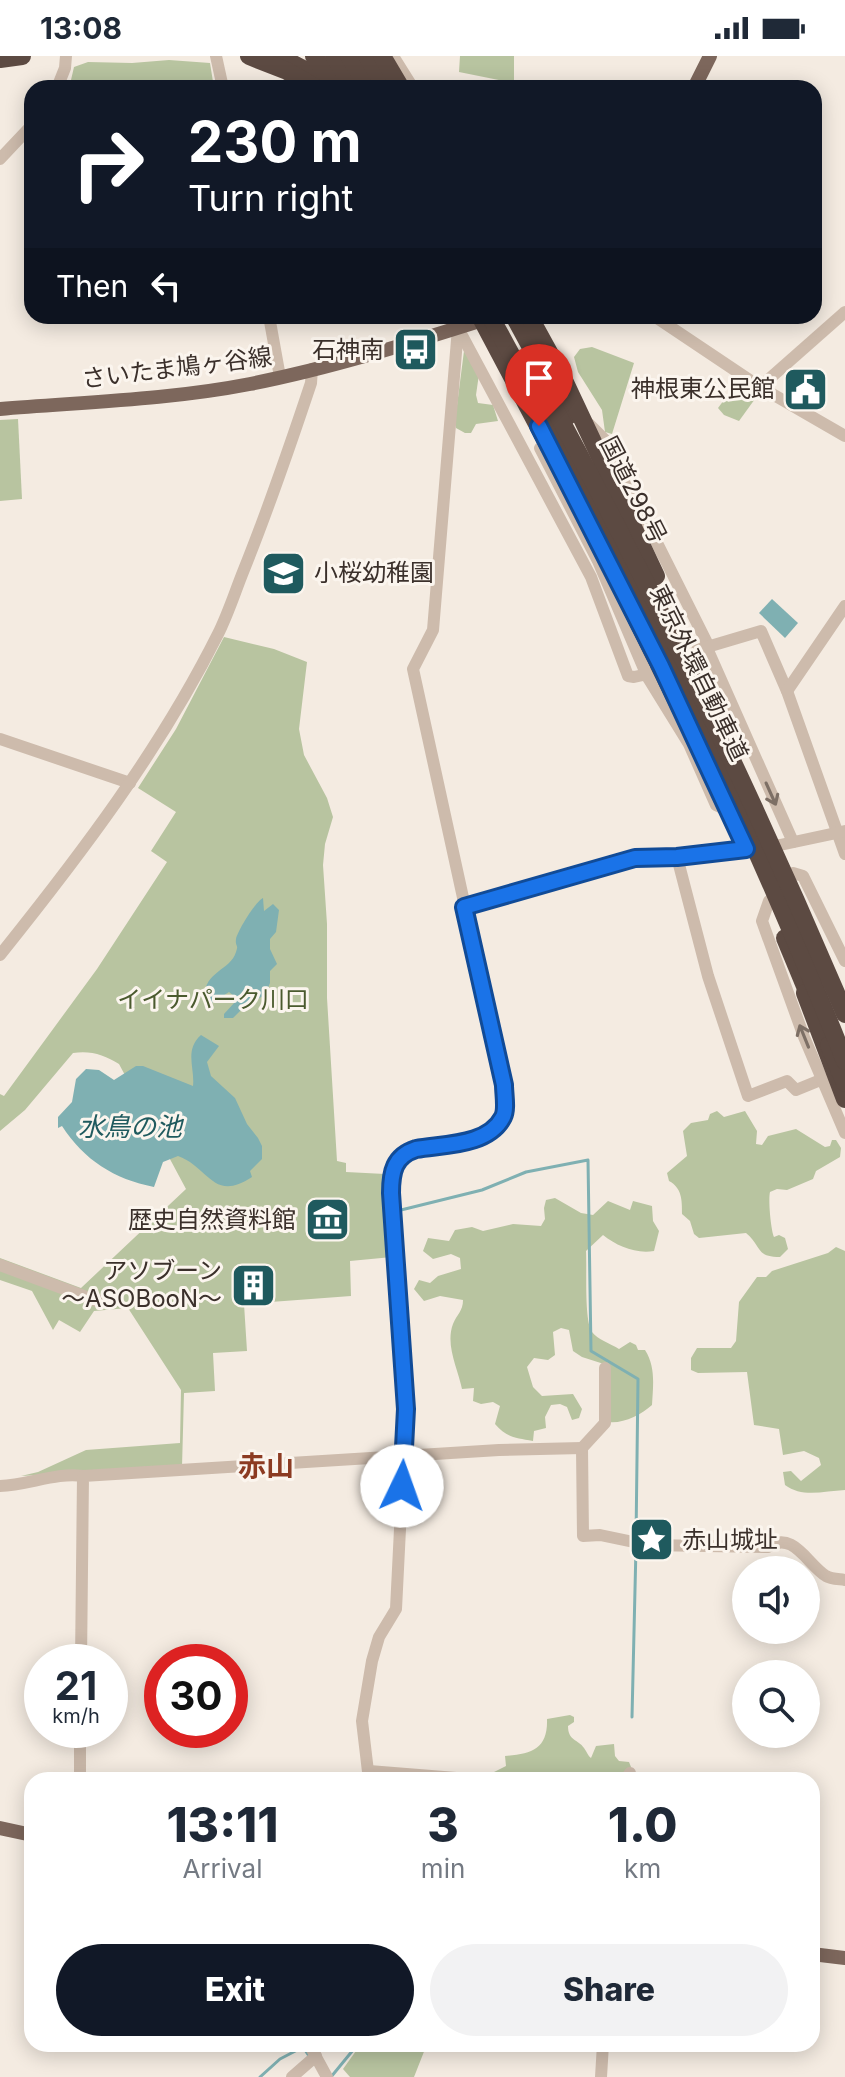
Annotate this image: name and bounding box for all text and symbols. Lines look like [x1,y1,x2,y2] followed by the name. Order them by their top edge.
[40,10,122,46] text: 13:08
[188,108,362,176] text: 230 m
[56,112,160,216] icon: right
[188,176,353,220] text: Turn right
[144,264,188,308] icon: left
[56,268,128,304] text: Then
[391,326,439,374] bus stop icon: 石神南
[312,335,384,364] place label: 石神南
[80,341,274,394] street label: さいたま鳩ヶ谷線
[505,344,573,426] pin
[517,356,561,400] icon: arrive
[782,365,830,413] public building icon: 神根東公民館
[631,374,775,403] place label: 神根東公民館
[594,431,673,548] street label: 国道298号
[259,549,307,597] school or university icon: 小桜幼稚園
[314,558,434,587] place label: 小桜幼稚園
[644,580,755,765] street label: 東京外環自動車道
[765,781,780,806] one-way arrow
[117,985,309,1014] park label: イイナパーク川口
[796,1024,810,1049] one-way arrow
[78,1111,185,1142] water label: 水鳥の池
[303,1196,351,1244] museum icon: 歴史自然資料館
[128,1205,296,1234] place label: 歴史自然資料館
[61,1256,222,1313] place label: アソブーン ～ASOBooN～
[229,1261,277,1309] building icon: アソブーン ～ASOBooN～
[360,1444,444,1528] position arrow
[238,1449,294,1483] district label: 赤山
[627,1516,675,1564] place icon: 赤山城址
[682,1525,778,1554] place label: 赤山城址
[732,1556,820,1748] map controls
[732,1556,820,1644] button: sound
[144,1644,248,1748] speed limit sign: 30
[732,1660,820,1748] button: search
[55,1661,97,1710] text: 21
[52,1704,100,1728] text: km/h
[166,1795,278,1854] text: 13:11
[427,1795,459,1854] text: 3
[608,1795,678,1854] text: 1.0
[182,1853,262,1884] text: Arrival
[421,1853,465,1884] text: min
[624,1853,661,1884] text: km
[56,1944,414,2036] button: Exit
[430,1944,788,2036] button: Share

